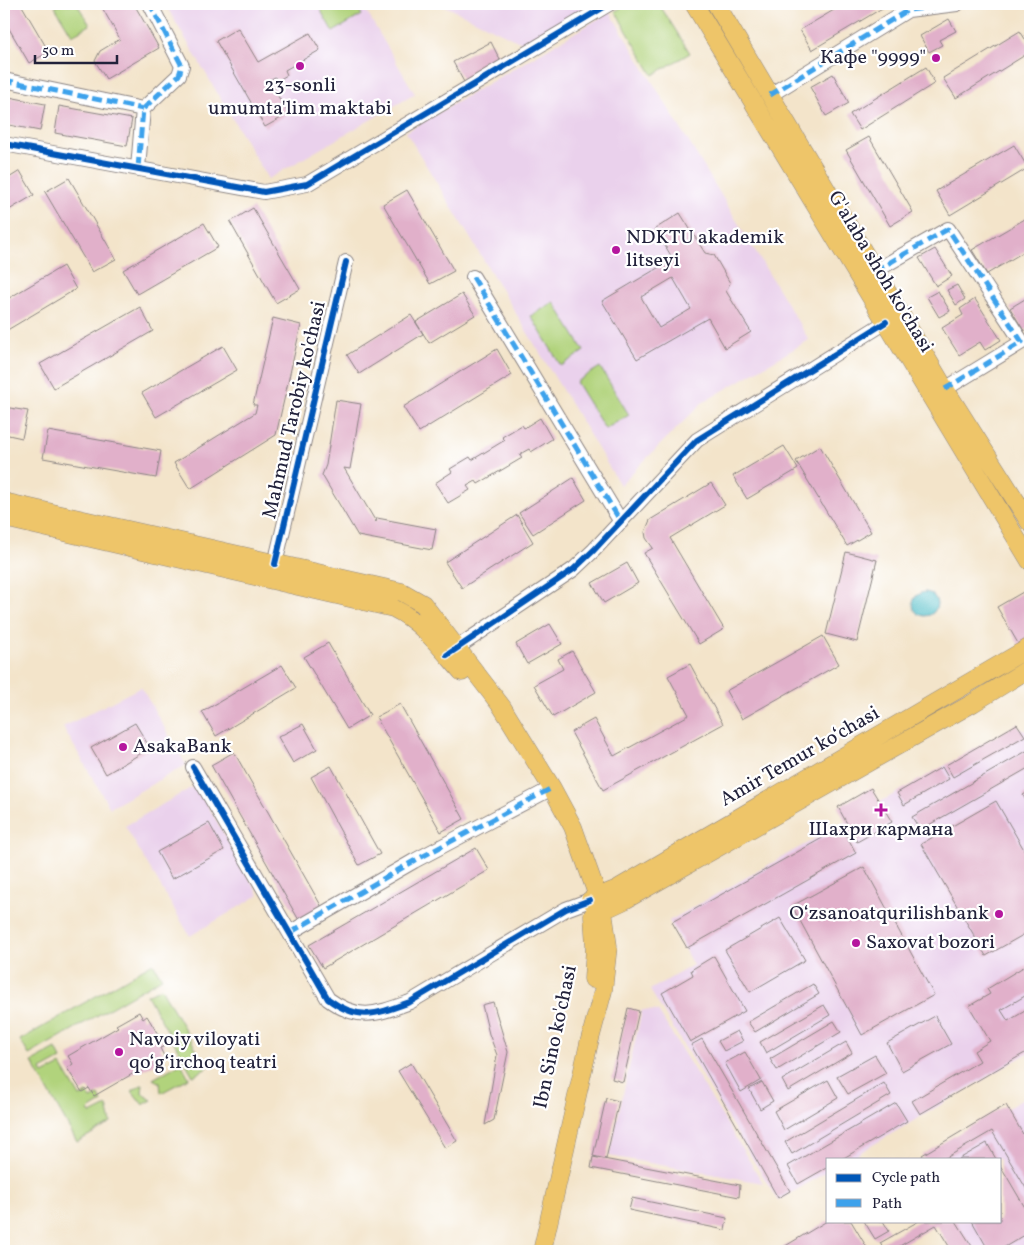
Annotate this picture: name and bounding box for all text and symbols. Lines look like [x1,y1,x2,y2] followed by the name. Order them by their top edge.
[35,32,118,64] scale bar
[42,41,74,62] text: 50 m
[820,44,926,72] place label: Кафе "9999"
[930,52,942,64] marker: Кафе "9999"
[294,60,306,72] marker: 23-sonli umumta'lim maktabi
[208,72,392,123] place label: 23-sonli umumta'lim maktabi
[820,186,940,358] street label: G'alaba shoh ko'chasi
[626,224,784,275] place label: NDKTU akademik litseyi
[610,244,622,256] marker: NDKTU akademik litseyi
[256,298,334,522] street label: Mahmud Tarobiy ko'chasi
[715,700,885,814] street label: Amir Temur ko‘chasi
[133,733,232,761] place label: AsakaBank
[117,741,129,753] marker: AsakaBank
[875,804,887,816] marker: Шахри кармана
[809,816,954,844] place label: Шахри кармана
[789,900,989,928] place label: Oʻzsanoatqurilishbank
[993,908,1005,920] marker: Oʻzsanoatqurilishbank
[866,929,995,957] place label: Saxovat bozori
[850,937,862,949] marker: Saxovat bozori
[527,963,585,1111] street label: Ibn Sino ko'chasi
[129,1026,277,1077] place label: Navoiy viloyati qoʻgʻirchoq teatri
[113,1046,125,1058] marker: Navoiy viloyati qoʻgʻirchoq teatri
[826,1158,1002,1222] legend
[872,1168,940,1189] text: Cycle path
[872,1194,902,1215] text: Path

